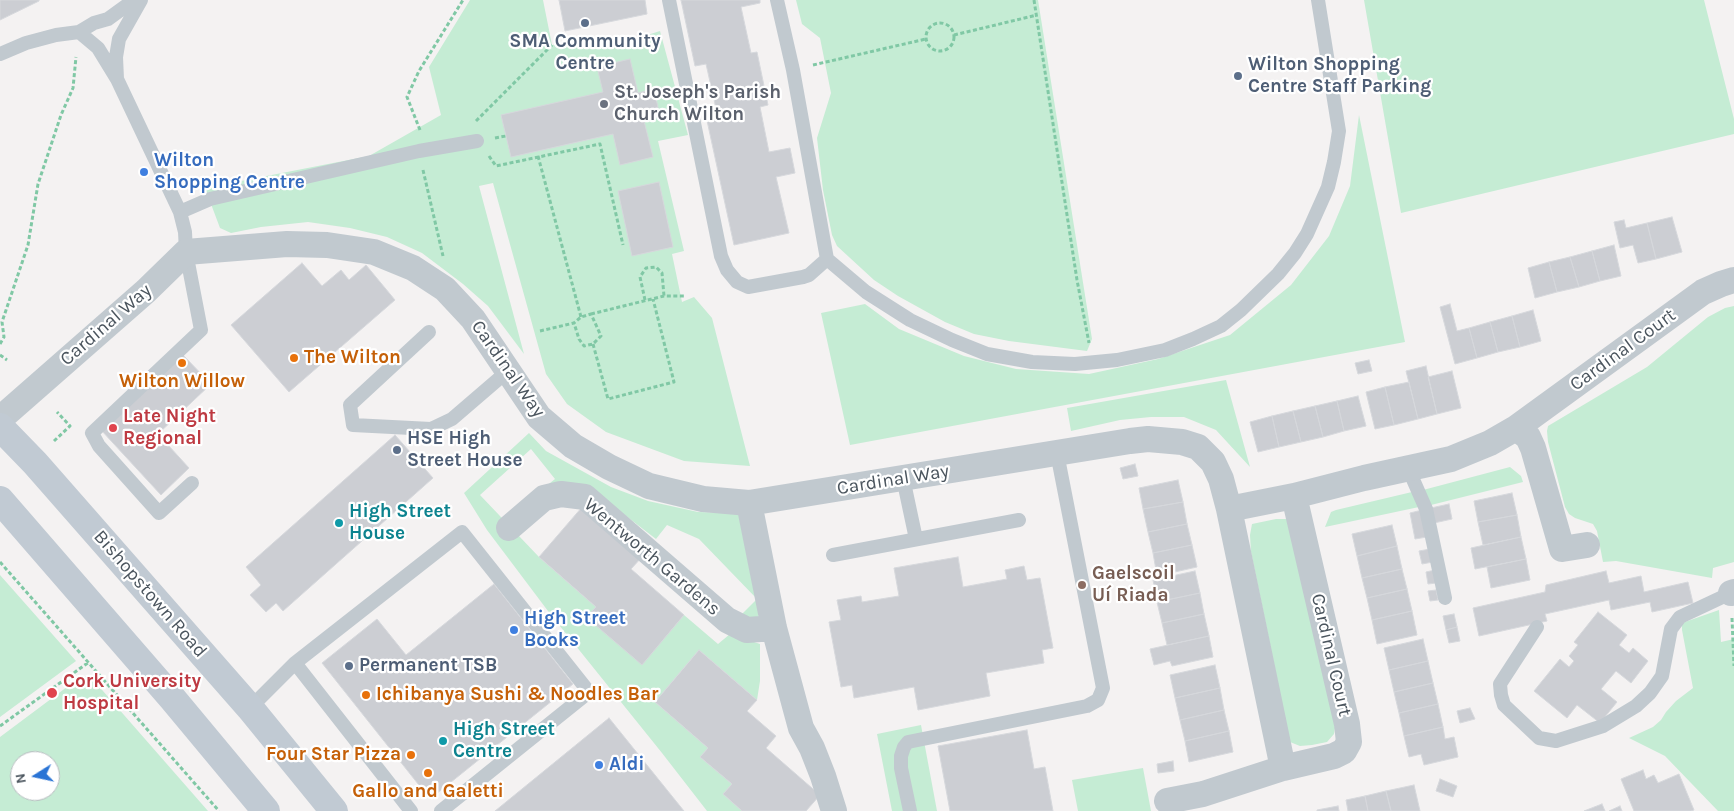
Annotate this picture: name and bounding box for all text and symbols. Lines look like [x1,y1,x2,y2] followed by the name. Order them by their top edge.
[579,17,591,29] marker: SMA Community Centre
[509,31,661,75] place label: SMA Community Centre
[1248,54,1431,98] place label: Wilton Shopping Centre Staff Parking
[1232,70,1244,82] marker: Wilton Shopping Centre Staff Parking
[614,82,781,126] place label: St. Joseph's Parish Church Wilton
[598,98,610,110] marker: St. Joseph's Parish Church Wilton
[154,150,305,194] place label: Wilton Shopping Centre
[138,166,150,178] marker: Wilton Shopping Centre
[56,279,156,371] street label: Cardinal Way
[1566,304,1680,396] street label: Cardinal Court
[466,316,550,422] street label: Cardinal Way
[304,347,401,369] place label: The Wilton
[288,352,300,364] marker: The Wilton
[176,357,188,369] marker: Wilton Willow
[119,371,245,393] place label: Wilton Willow
[123,406,216,450] place label: Late Night Regional
[107,422,119,434] marker: Late Night Regional
[407,428,523,472] place label: HSE High Street House
[391,444,403,456] marker: HSE High Street House
[835,460,951,500] street label: Cardinal Way
[579,493,725,621] street label: Wentworth Gardens
[349,501,451,545] place label: High Street House
[333,517,345,529] marker: High Street House
[88,526,212,662] street label: Bishopstown Road
[1092,563,1175,607] place label: Gaelscoil Uí Riada
[1076,579,1088,591] marker: Gaelscoil Uí Riada
[1306,591,1356,719] street label: Cardinal Court
[524,608,626,652] place label: High Street Books
[508,624,520,636] marker: High Street Books
[359,655,497,677] place label: Permanent TSB
[343,660,355,672] marker: Permanent TSB
[63,671,201,715] place label: Cork University Hospital
[376,684,658,706] place label: Ichibanya Sushi & Noodles Bar
[45,686,59,700] marker: Cork University Hospital
[360,689,372,701] marker: Ichibanya Sushi & Noodles Bar
[453,719,555,763] place label: High Street Centre
[437,735,449,747] marker: High Street Centre
[266,744,401,766] place label: Four Star Pizza
[405,749,417,761] marker: Four Star Pizza
[10,751,60,801] north arrow
[609,754,645,776] place label: Aldi
[593,759,605,771] marker: Aldi
[422,767,434,779] marker: Gallo and Galetti
[11,772,30,785] text: N
[352,781,504,803] place label: Gallo and Galetti

